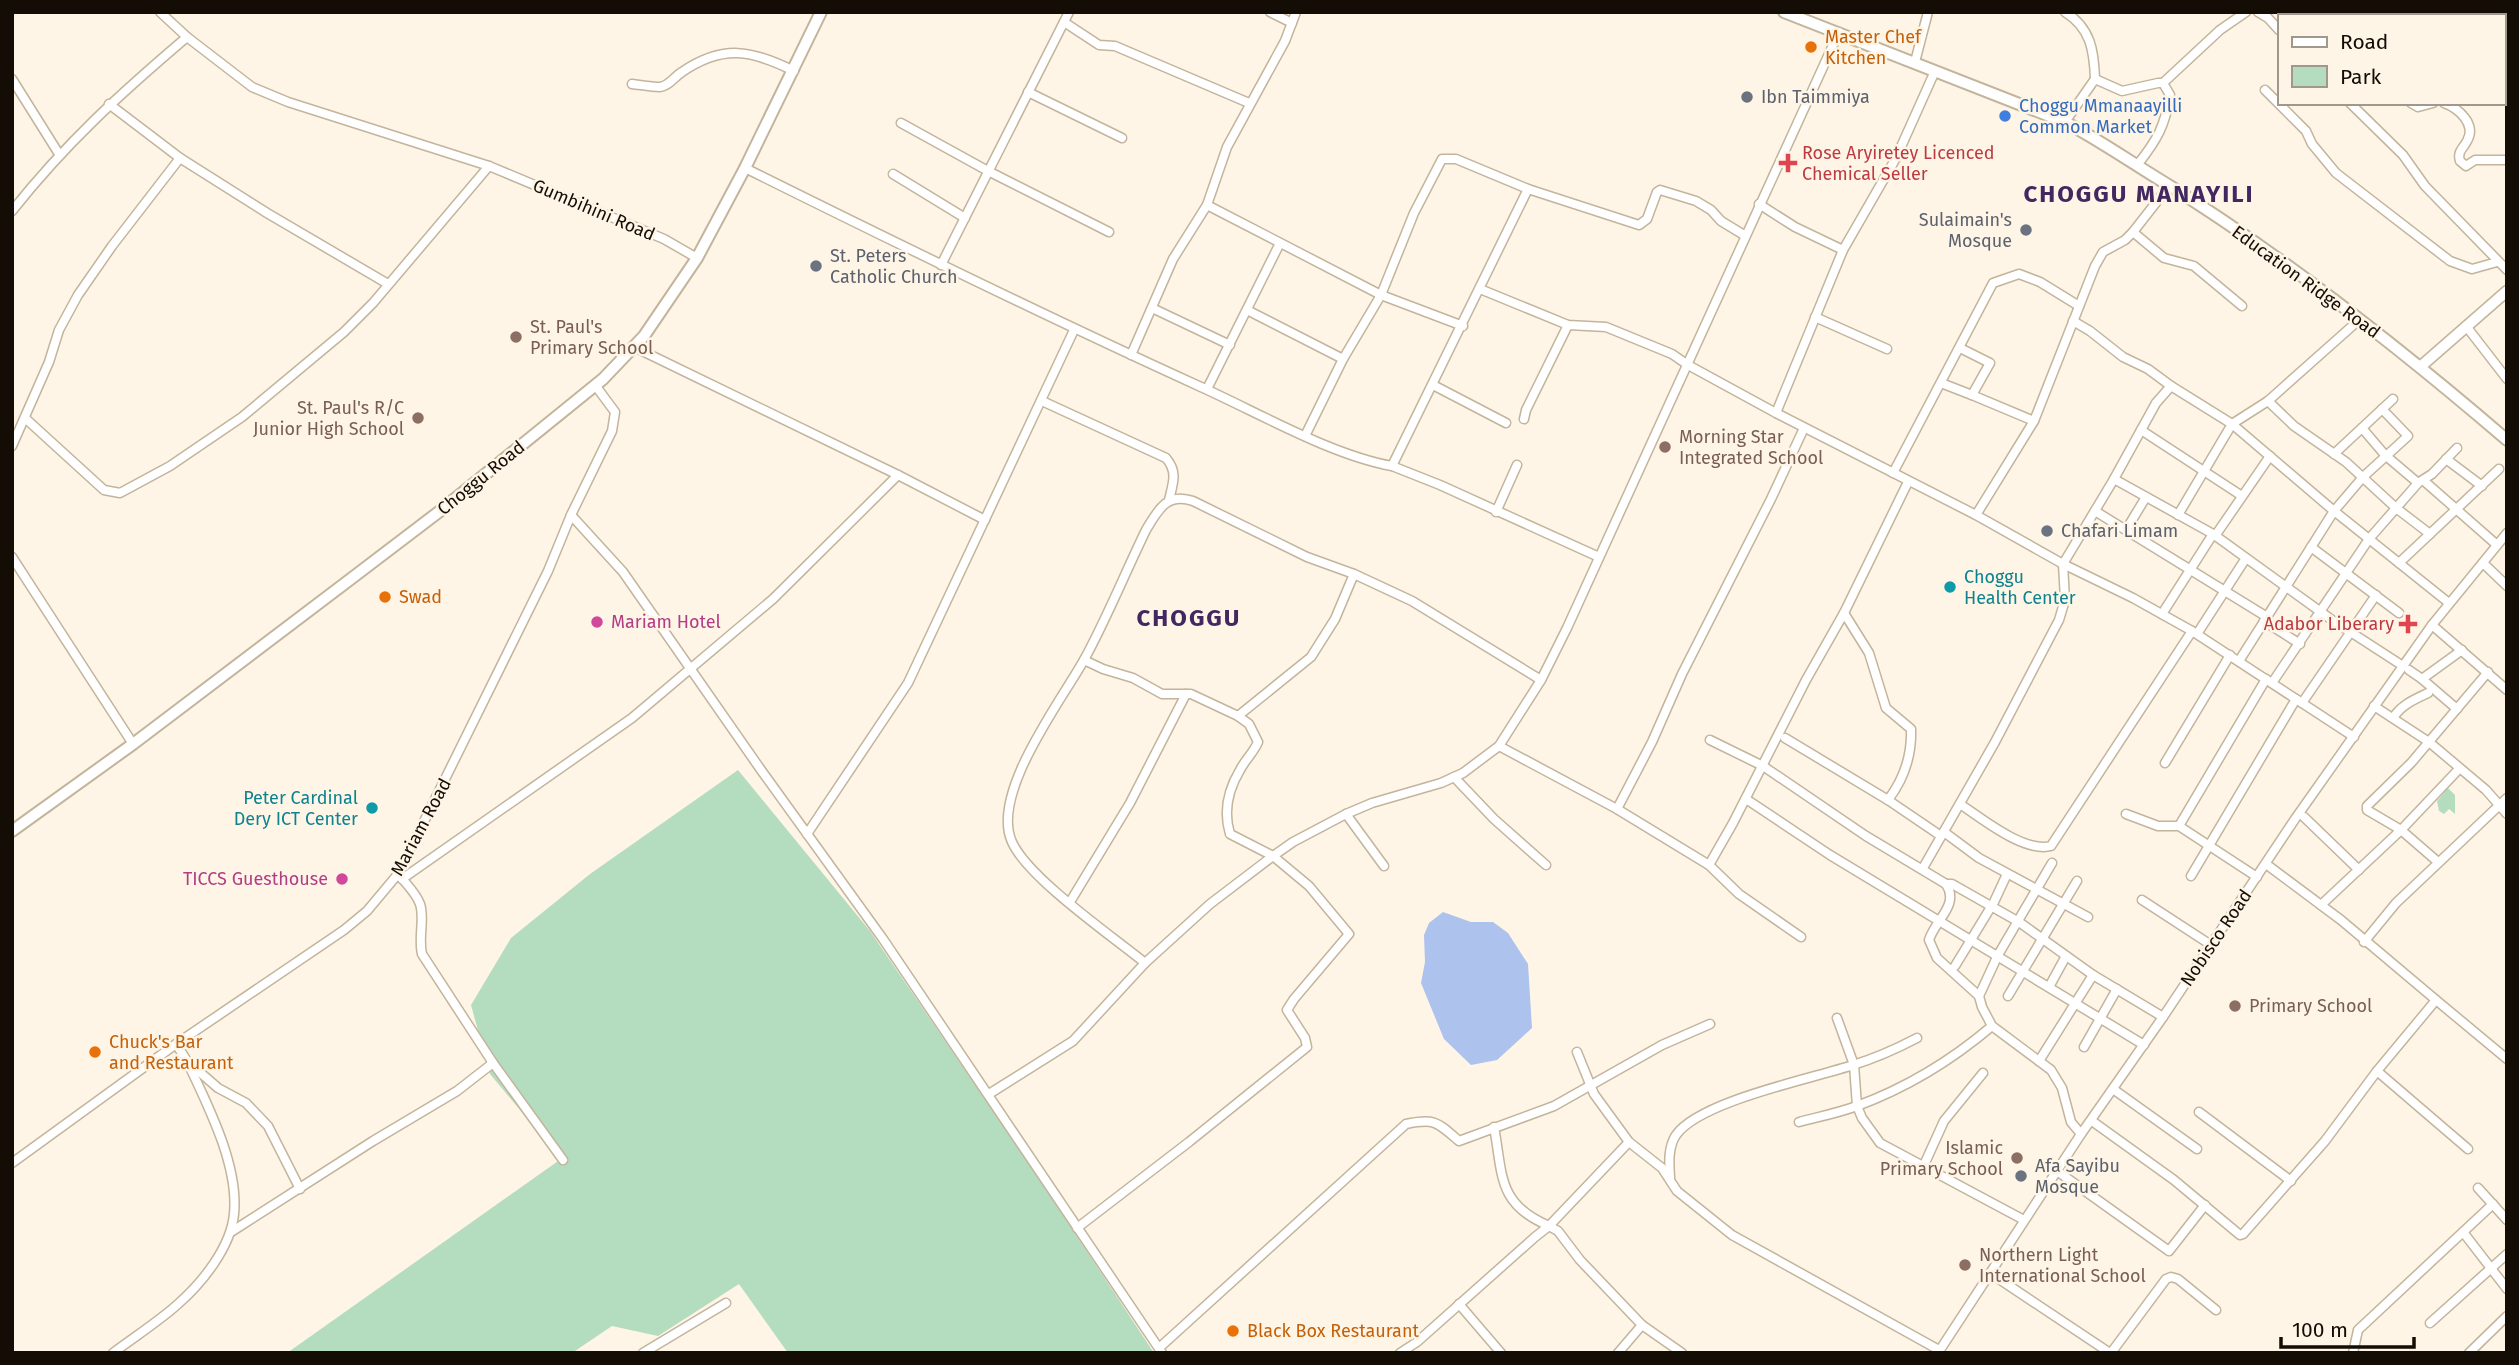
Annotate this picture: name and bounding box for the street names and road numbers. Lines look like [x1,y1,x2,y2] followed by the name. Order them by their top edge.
[530,174,658,246] street label: Gumbihini Road
[2228,221,2384,343] street label: Education Ridge Road
[433,436,529,520] street label: Choggu Road
[386,774,456,880] street label: Mariam Road
[2176,885,2256,991] street label: Nobisco Road

